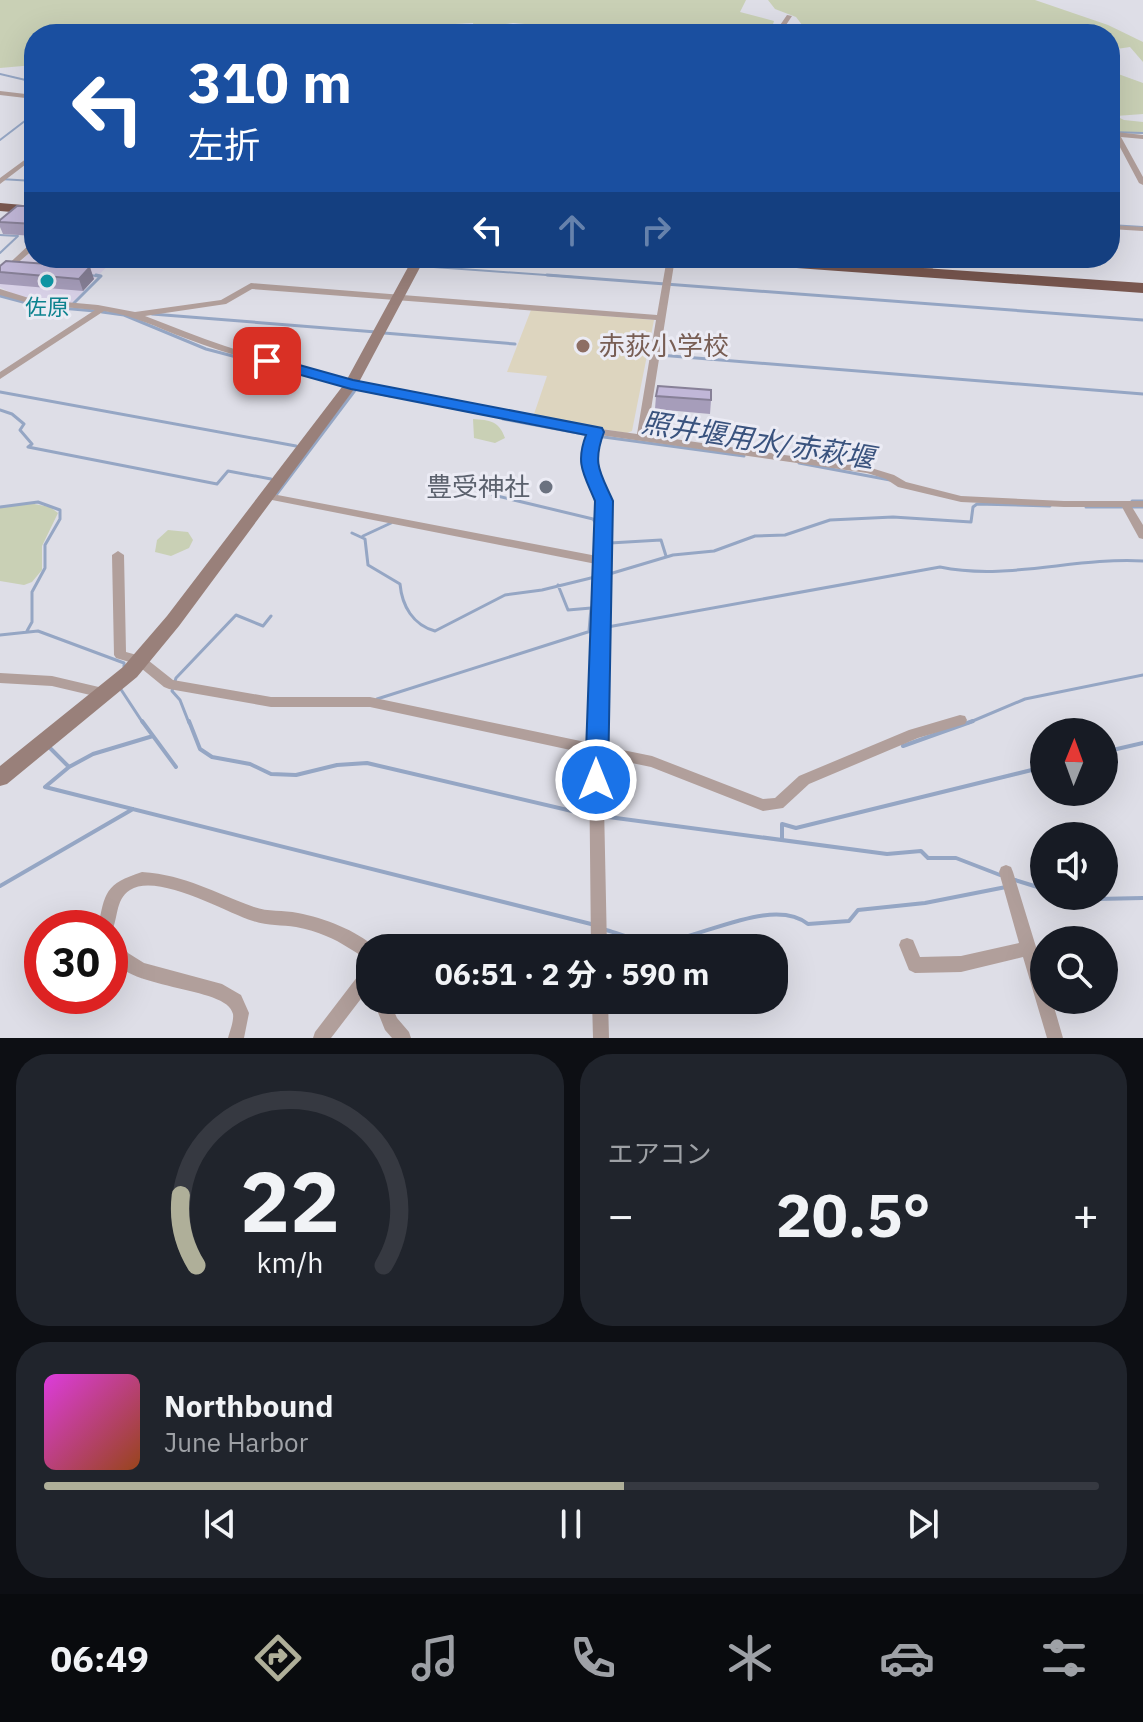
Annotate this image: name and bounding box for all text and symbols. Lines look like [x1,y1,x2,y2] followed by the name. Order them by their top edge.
[188,46,352,118] text: 310 m
[56,56,160,160] icon: left
[188,121,260,168] text: 左折
[466,208,510,252] icon: left
[550,208,594,252] icon: ahead
[634,208,678,252] icon: right
[38,272,56,290] marker: 佐原
[25,292,69,321] place label: 佐原
[233,327,301,395] pin
[599,328,729,362] place label: 赤荻小学校
[574,337,592,355] marker: 赤荻小学校
[245,339,289,383] icon: arrive
[639,403,882,477] water label: 照井堰用水/赤萩堰
[426,469,530,503] place label: 豊受神社
[537,478,555,496] marker: 豊受神社
[1030,718,1118,806] north arrow
[1030,718,1118,1014] map controls
[554,738,638,822] position arrow
[1030,822,1118,910] button: sound
[24,910,128,1014] speed limit sign: 30
[1030,926,1118,1014] button: search
[435,954,709,993] text: 06:51 · 2 分 · 590 m
[608,1136,712,1170] text: エアコン
[240,1147,340,1255] text: 22
[776,1175,931,1254] text: 20.5°
[608,1186,634,1243] text: −
[1073,1186,1099,1243] text: +
[256,1244,323,1281] text: km/h
[164,1386,333,1425] text: Northbound
[164,1425,308,1459] text: June Harbor
[198,1502,242,1546] icon: previous
[549,1502,593,1546] icon: pause
[901,1502,945,1546] icon: next
[250,1630,306,1686] icon: directions
[407,1630,463,1686] icon: music
[565,1630,621,1686] icon: phone
[722,1630,778,1686] icon: climate
[879,1630,935,1686] icon: car
[1036,1630,1092,1686] icon: filters
[51,1635,149,1682] text: 06:49

